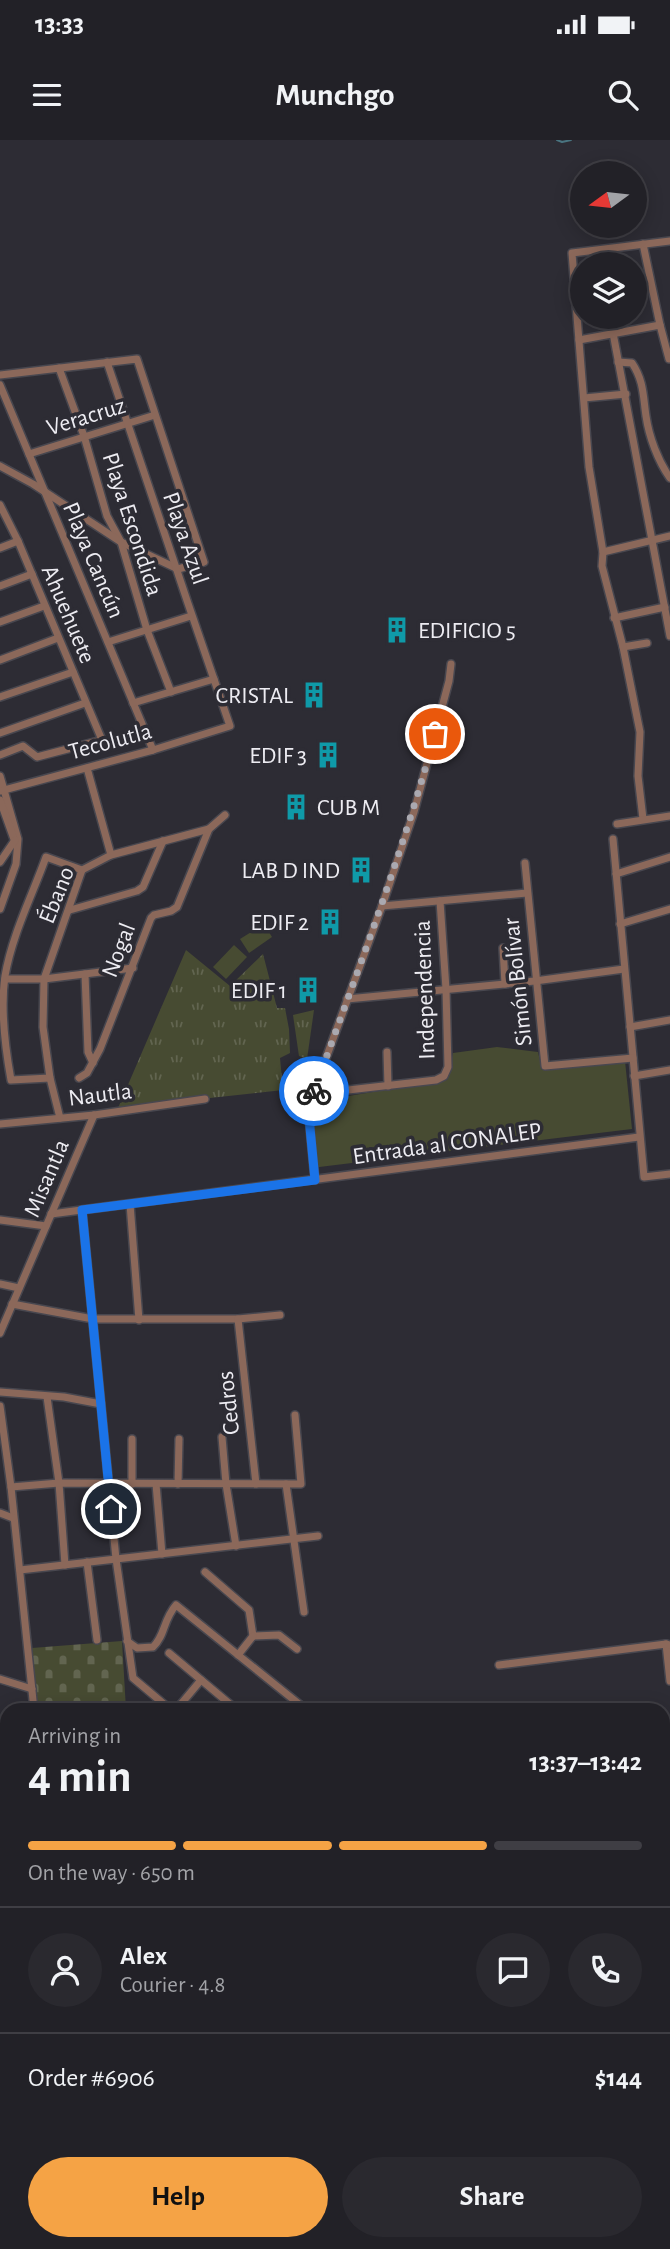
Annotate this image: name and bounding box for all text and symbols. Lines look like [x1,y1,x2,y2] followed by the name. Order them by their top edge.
[35,11,84,37] text: 13:33
[28,76,66,114] icon: menu
[604,76,642,114] icon: search
[275,79,395,111] text: Munchgo
[570,161,648,238] north arrow
[570,161,647,329] map controls
[570,252,647,329] button: layers
[44,394,129,440] street label: Veracruz
[98,450,167,599] street label: Playa Escondida
[158,489,212,588] street label: Playa Azul
[58,499,128,622] street label: Playa Cancún
[37,562,99,667] street label: Ahuehuete
[382,615,412,645] building icon: EDIFICIO 5
[418,619,516,643] place label: EDIFICIO 5
[299,680,329,710] building icon: CRISTAL
[216,684,293,708] place label: CRISTAL
[405,704,465,764] pin
[416,715,454,753] icon: bag
[66,719,154,765] street label: Tecolutla
[313,740,343,770] building icon: EDIF 3
[249,744,307,768] place label: EDIF 3
[281,792,311,822] building icon: CUB M
[317,796,380,820] place label: CUB M
[346,855,376,885] building icon: LAB D IND
[242,859,340,883] place label: LAB D IND
[33,863,79,927] street label: Ébano
[315,907,345,937] building icon: EDIF 2
[250,911,309,935] place label: EDIF 2
[499,916,537,1047] street label: Simón Bolívar
[98,920,140,981] street label: Nogal
[411,920,439,1060] street label: Independencia
[293,975,323,1005] building icon: EDIF 1
[231,979,287,1003] place label: EDIF 1
[279,1056,349,1126] courier
[295,1072,333,1110] icon: bike
[67,1079,133,1111] street label: Nautla
[351,1119,543,1169] street label: Entrada al CONALEP
[20,1136,74,1221] street label: Misantla
[214,1370,244,1436] street label: Cedros
[81,1479,141,1539] pin
[92,1490,130,1528] icon: home
[28,1725,121,1748] text: Arriving in
[529,1749,642,1775] text: 13:37–13:42
[28,1754,132,1800] text: 4 min
[28,1862,195,1885] text: On the way · 650 m
[28,1933,102,2007] button: person
[476,1933,550,2007] button: chat
[568,1933,642,2007] button: phone
[120,1943,167,1969] text: Alex
[120,1974,225,1997] text: Courier · 4.8
[28,2065,155,2091] text: Order #6906
[595,2065,642,2091] text: $144
[28,2157,328,2237] button: Help
[342,2157,642,2237] button: Share

